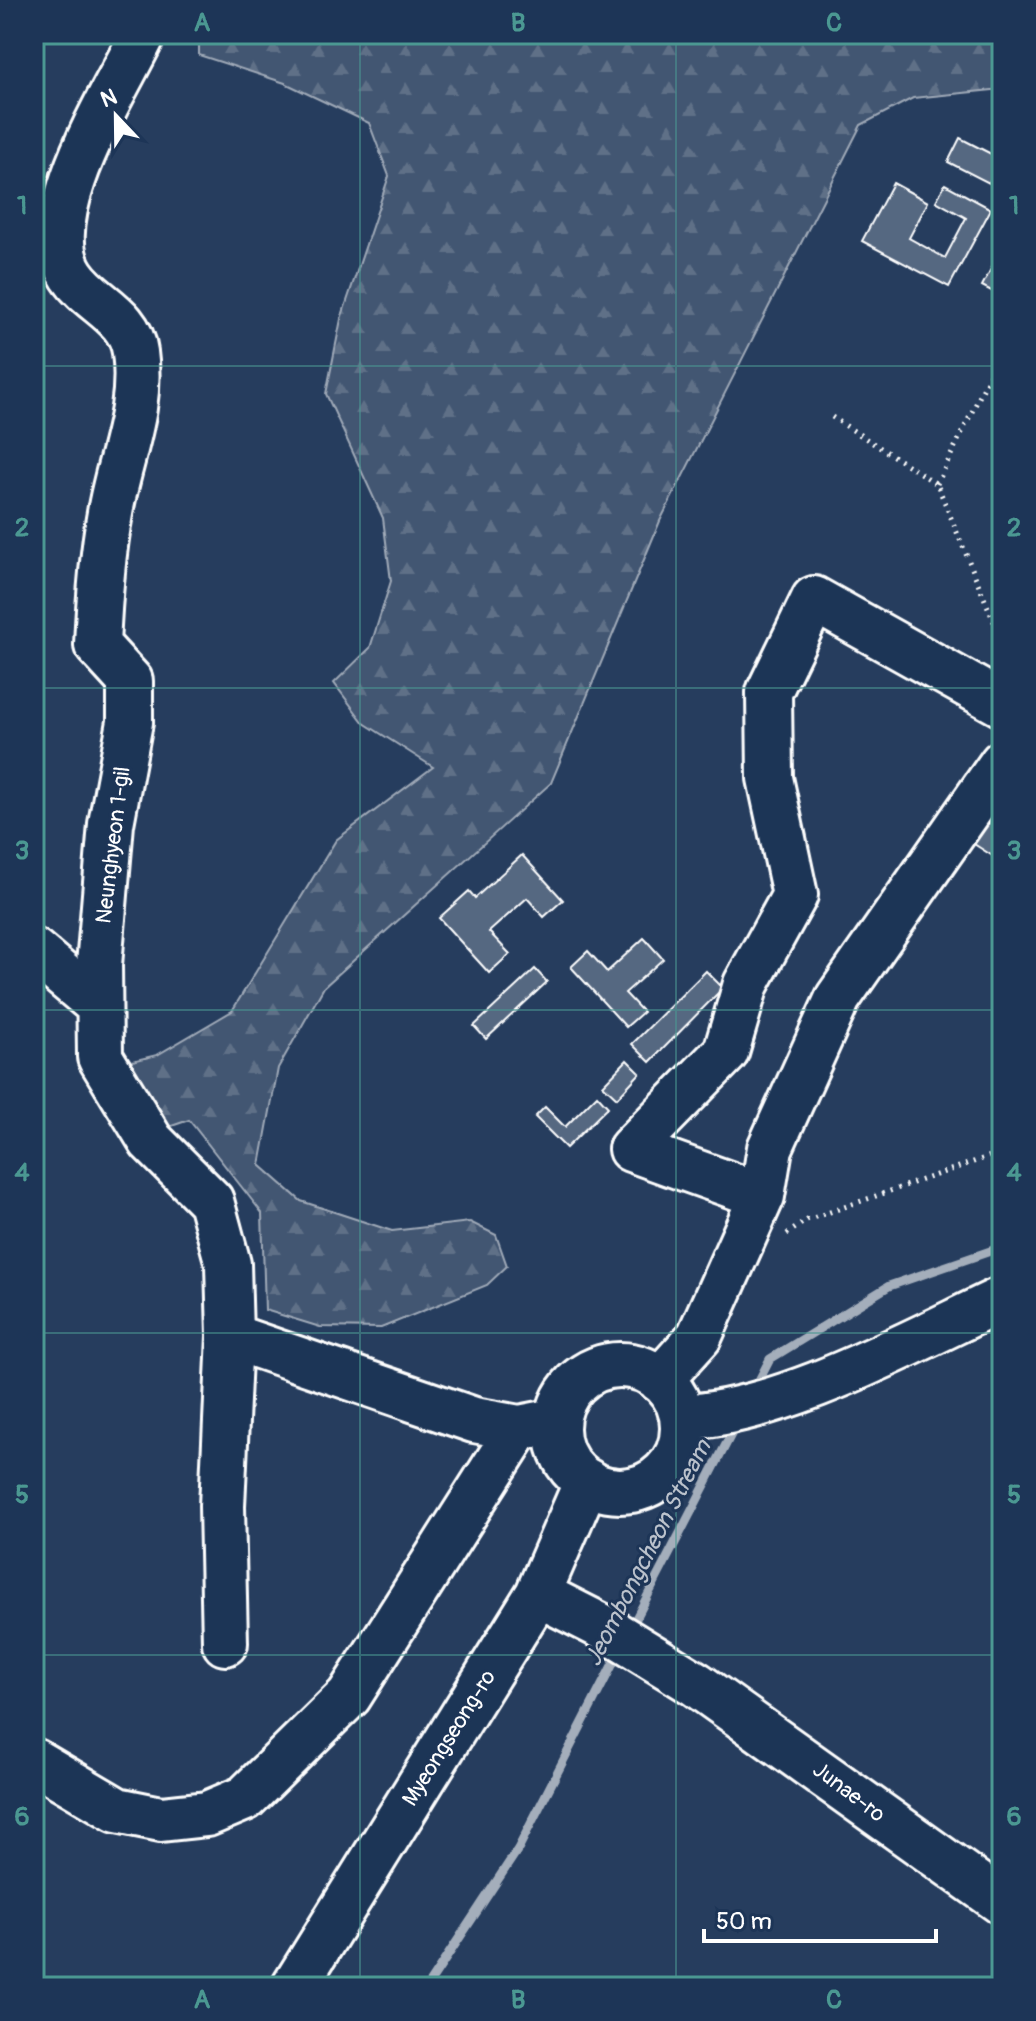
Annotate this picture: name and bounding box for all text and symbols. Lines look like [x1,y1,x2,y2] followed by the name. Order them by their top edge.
[194,7,211,39] text: A
[511,7,525,39] text: B
[826,7,842,39] text: C
[76,76,156,156] north arrow
[97,83,121,114] text: N
[17,190,27,222] text: 1
[1009,190,1019,222] text: 1
[15,512,29,544] text: 2
[1007,512,1021,544] text: 2
[89,765,137,925] street label: Neunghyeon 1-gil
[15,835,29,867] text: 3
[1007,835,1021,867] text: 3
[14,1157,30,1189] text: 4
[1006,1157,1022,1189] text: 4
[578,1434,718,1671] water label: Jeombongcheon Stream
[15,1479,29,1511] text: 5
[1007,1479,1021,1511] text: 5
[396,1665,502,1811] street label: Myeongseong-ro
[807,1756,891,1828] street label: Junae-ro
[14,1801,30,1833] text: 6
[1006,1801,1022,1833] text: 6
[704,1893,936,1943] scale bar
[716,1907,772,1936] text: 50 m
[194,1984,211,2016] text: A
[511,1984,525,2016] text: B
[826,1984,842,2016] text: C

